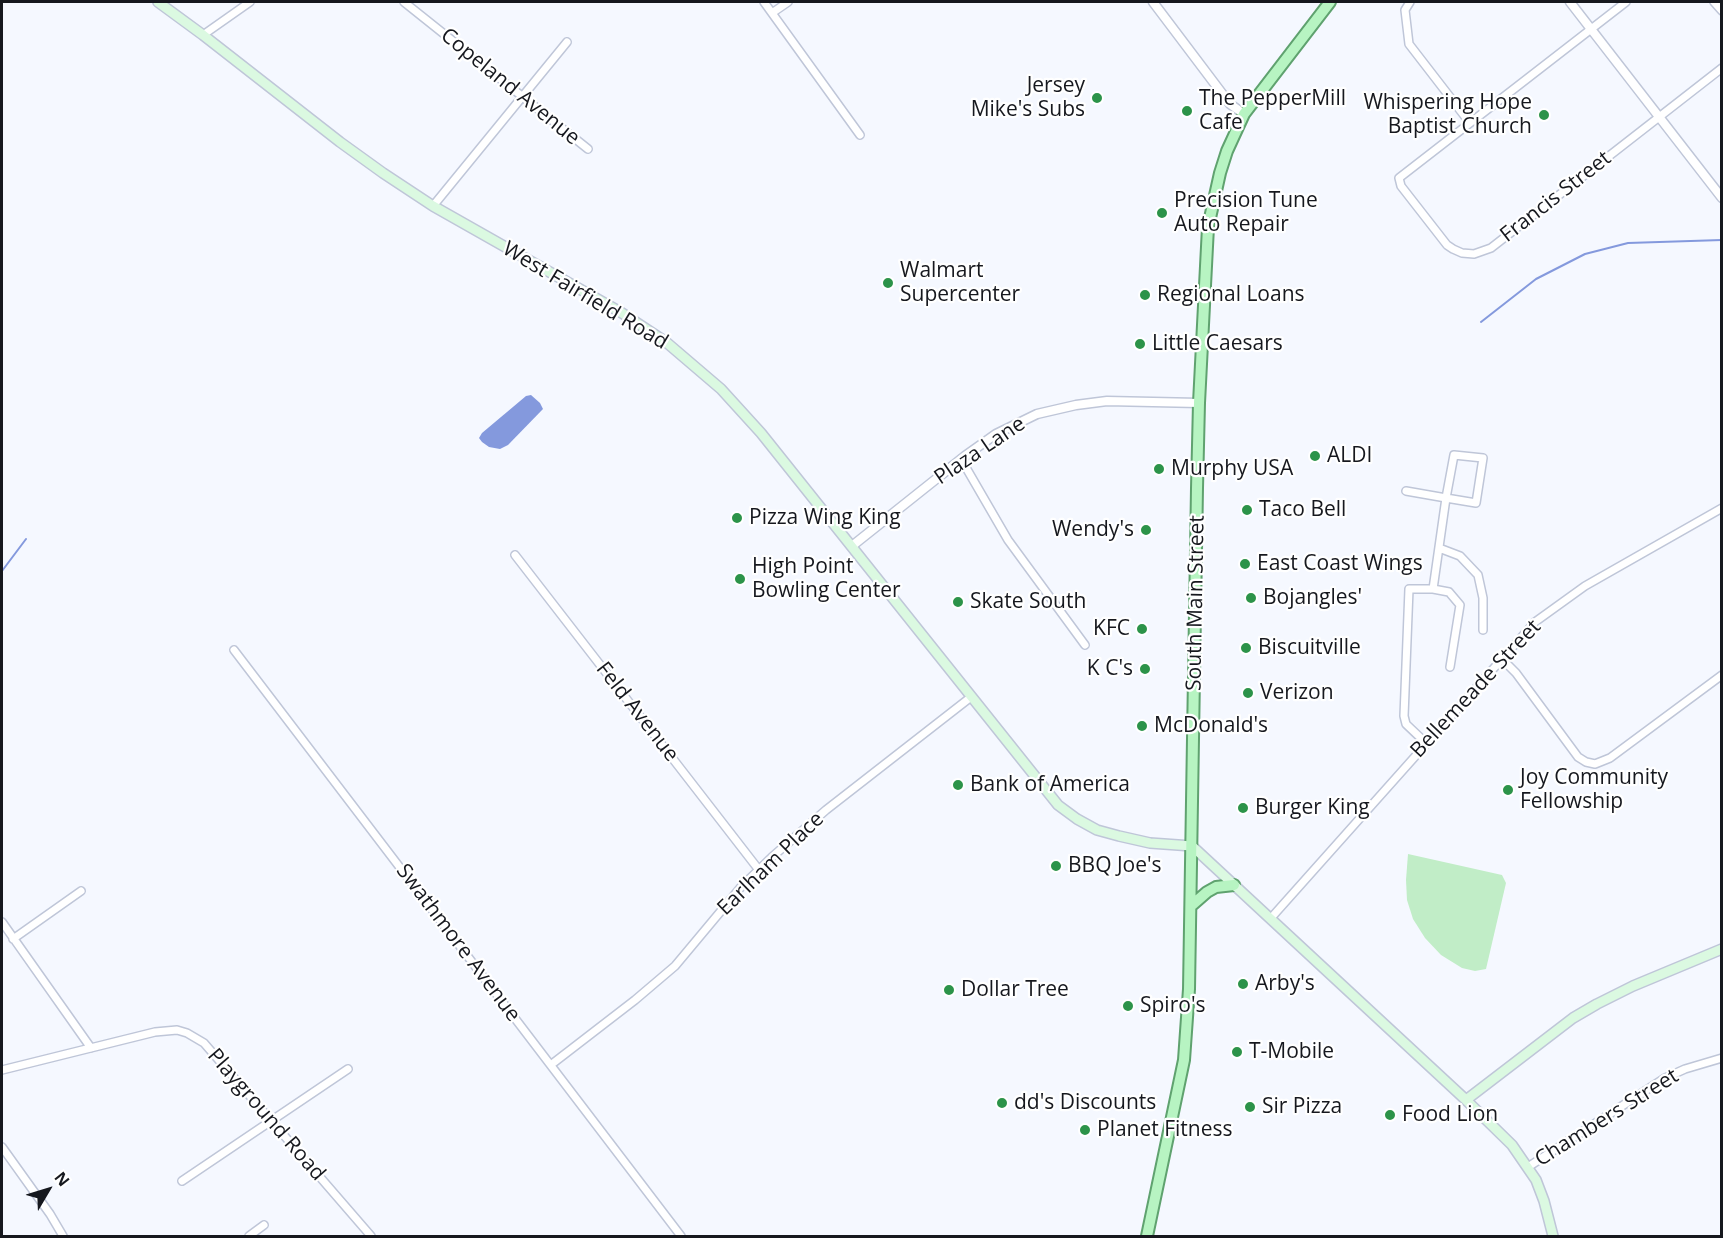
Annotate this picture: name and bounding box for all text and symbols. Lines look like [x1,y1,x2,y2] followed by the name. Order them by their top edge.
[435,23,585,151] street label: Copeland Avenue
[971,73,1085,123] place label: Jersey Mike's Subs
[1199,86,1346,136] place label: The PepperMill Cafe
[1363,90,1532,140] place label: Whispering Hope Baptist Church
[1090,91,1104,105] marker: Jersey Mike's Subs
[1180,104,1194,118] marker: The PepperMill Cafe
[1537,108,1551,122] marker: Whispering Hope Baptist Church
[1496,146,1616,248] street label: Francis Street
[1174,188,1318,238] place label: Precision Tune Auto Repair
[1155,206,1169,220] marker: Precision Tune Auto Repair
[498,237,672,355] street label: West Fairfield Road
[900,258,1020,308] place label: Walmart Supercenter
[881,276,895,290] marker: Walmart Supercenter
[1157,282,1305,308] place label: Regional Loans
[1138,288,1152,302] marker: Regional Loans
[1152,331,1283,357] place label: Little Caesars
[1133,337,1147,351] marker: Little Caesars
[930,412,1030,490] street label: Plaza Lane
[1327,443,1372,469] place label: ALDI
[1308,449,1322,463] marker: ALDI
[1171,456,1293,482] place label: Murphy USA
[1152,462,1166,476] marker: Murphy USA
[1259,497,1346,523] place label: Taco Bell
[1240,503,1254,517] marker: Taco Bell
[749,505,901,531] place label: Pizza Wing King
[730,511,744,525] marker: Pizza Wing King
[1182,515,1210,691] street label: South Main Street
[1052,517,1134,543] place label: Wendy's
[1139,523,1153,537] marker: Wendy's
[1257,551,1423,577] place label: East Coast Wings
[752,554,901,604] place label: High Point Bowling Center
[1238,557,1252,571] marker: East Coast Wings
[733,572,747,586] marker: High Point Bowling Center
[1263,585,1362,611] place label: Bojangles'
[970,589,1086,615] place label: Skate South
[1244,591,1258,605] marker: Bojangles'
[951,595,965,609] marker: Skate South
[1406,615,1546,763] street label: Bellemeade Street
[1093,616,1130,642] place label: KFC
[1135,622,1149,636] marker: KFC
[1258,635,1361,661] place label: Biscuitville
[1239,641,1253,655] marker: Biscuitville
[1087,656,1133,682] place label: K C's
[590,657,684,767] street label: Feld Avenue
[1138,662,1152,676] marker: K C's
[1260,680,1334,706] place label: Verizon
[1241,686,1255,700] marker: Verizon
[1154,713,1268,739] place label: McDonald's
[1135,719,1149,733] marker: McDonald's
[1520,765,1668,815] place label: Joy Community Fellowship
[970,772,1130,798] place label: Bank of America
[951,778,965,792] marker: Bank of America
[1501,783,1515,797] marker: Joy Community Fellowship
[1255,795,1370,821] place label: Burger King
[1236,801,1250,815] marker: Burger King
[713,807,829,921] street label: Earlham Place
[1068,853,1162,879] place label: BBQ Joe's
[391,859,525,1027] street label: Swathmore Avenue
[1049,859,1063,873] marker: BBQ Joe's
[1255,971,1315,997] place label: Arby's
[961,977,1069,1003] place label: Dollar Tree
[1236,977,1250,991] marker: Arby's
[942,983,956,997] marker: Dollar Tree
[1140,993,1205,1019] place label: Spiro's
[1121,999,1135,1013] marker: Spiro's
[1249,1039,1334,1065] place label: T-Mobile
[202,1044,330,1186] street label: Playground Road
[1230,1045,1244,1059] marker: T-Mobile
[1531,1064,1683,1172] street label: Chambers Street
[1014,1090,1156,1116] place label: dd's Discounts
[1262,1094,1342,1120] place label: Sir Pizza
[995,1096,1009,1110] marker: dd's Discounts
[1243,1100,1257,1114] marker: Sir Pizza
[1402,1102,1498,1128] place label: Food Lion
[1383,1108,1397,1122] marker: Food Lion
[1097,1117,1233,1143] place label: Planet Fitness
[1078,1123,1092,1137] marker: Planet Fitness
[18,1160,78,1220] north arrow
[50,1167,75,1191] text: N

